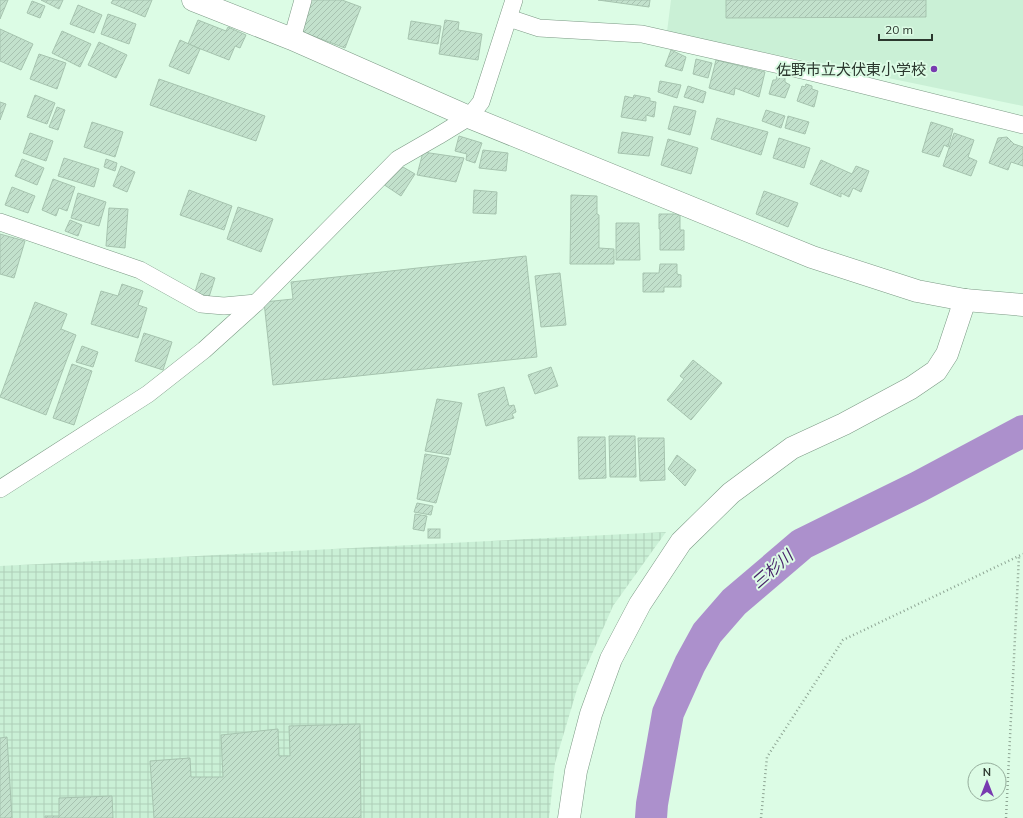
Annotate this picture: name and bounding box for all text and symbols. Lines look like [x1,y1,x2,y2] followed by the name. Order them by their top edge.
[879,16,932,42] scale bar
[885,22,913,37] text: 20 m
[776,60,926,79] place label: 佐野市立犬伏東小学校
[929,64,939,74] marker: 佐野市立犬伏東小学校
[747,544,798,592] water label: 三杉川
[967,762,1007,802] north arrow
[983,765,991,779] text: N

